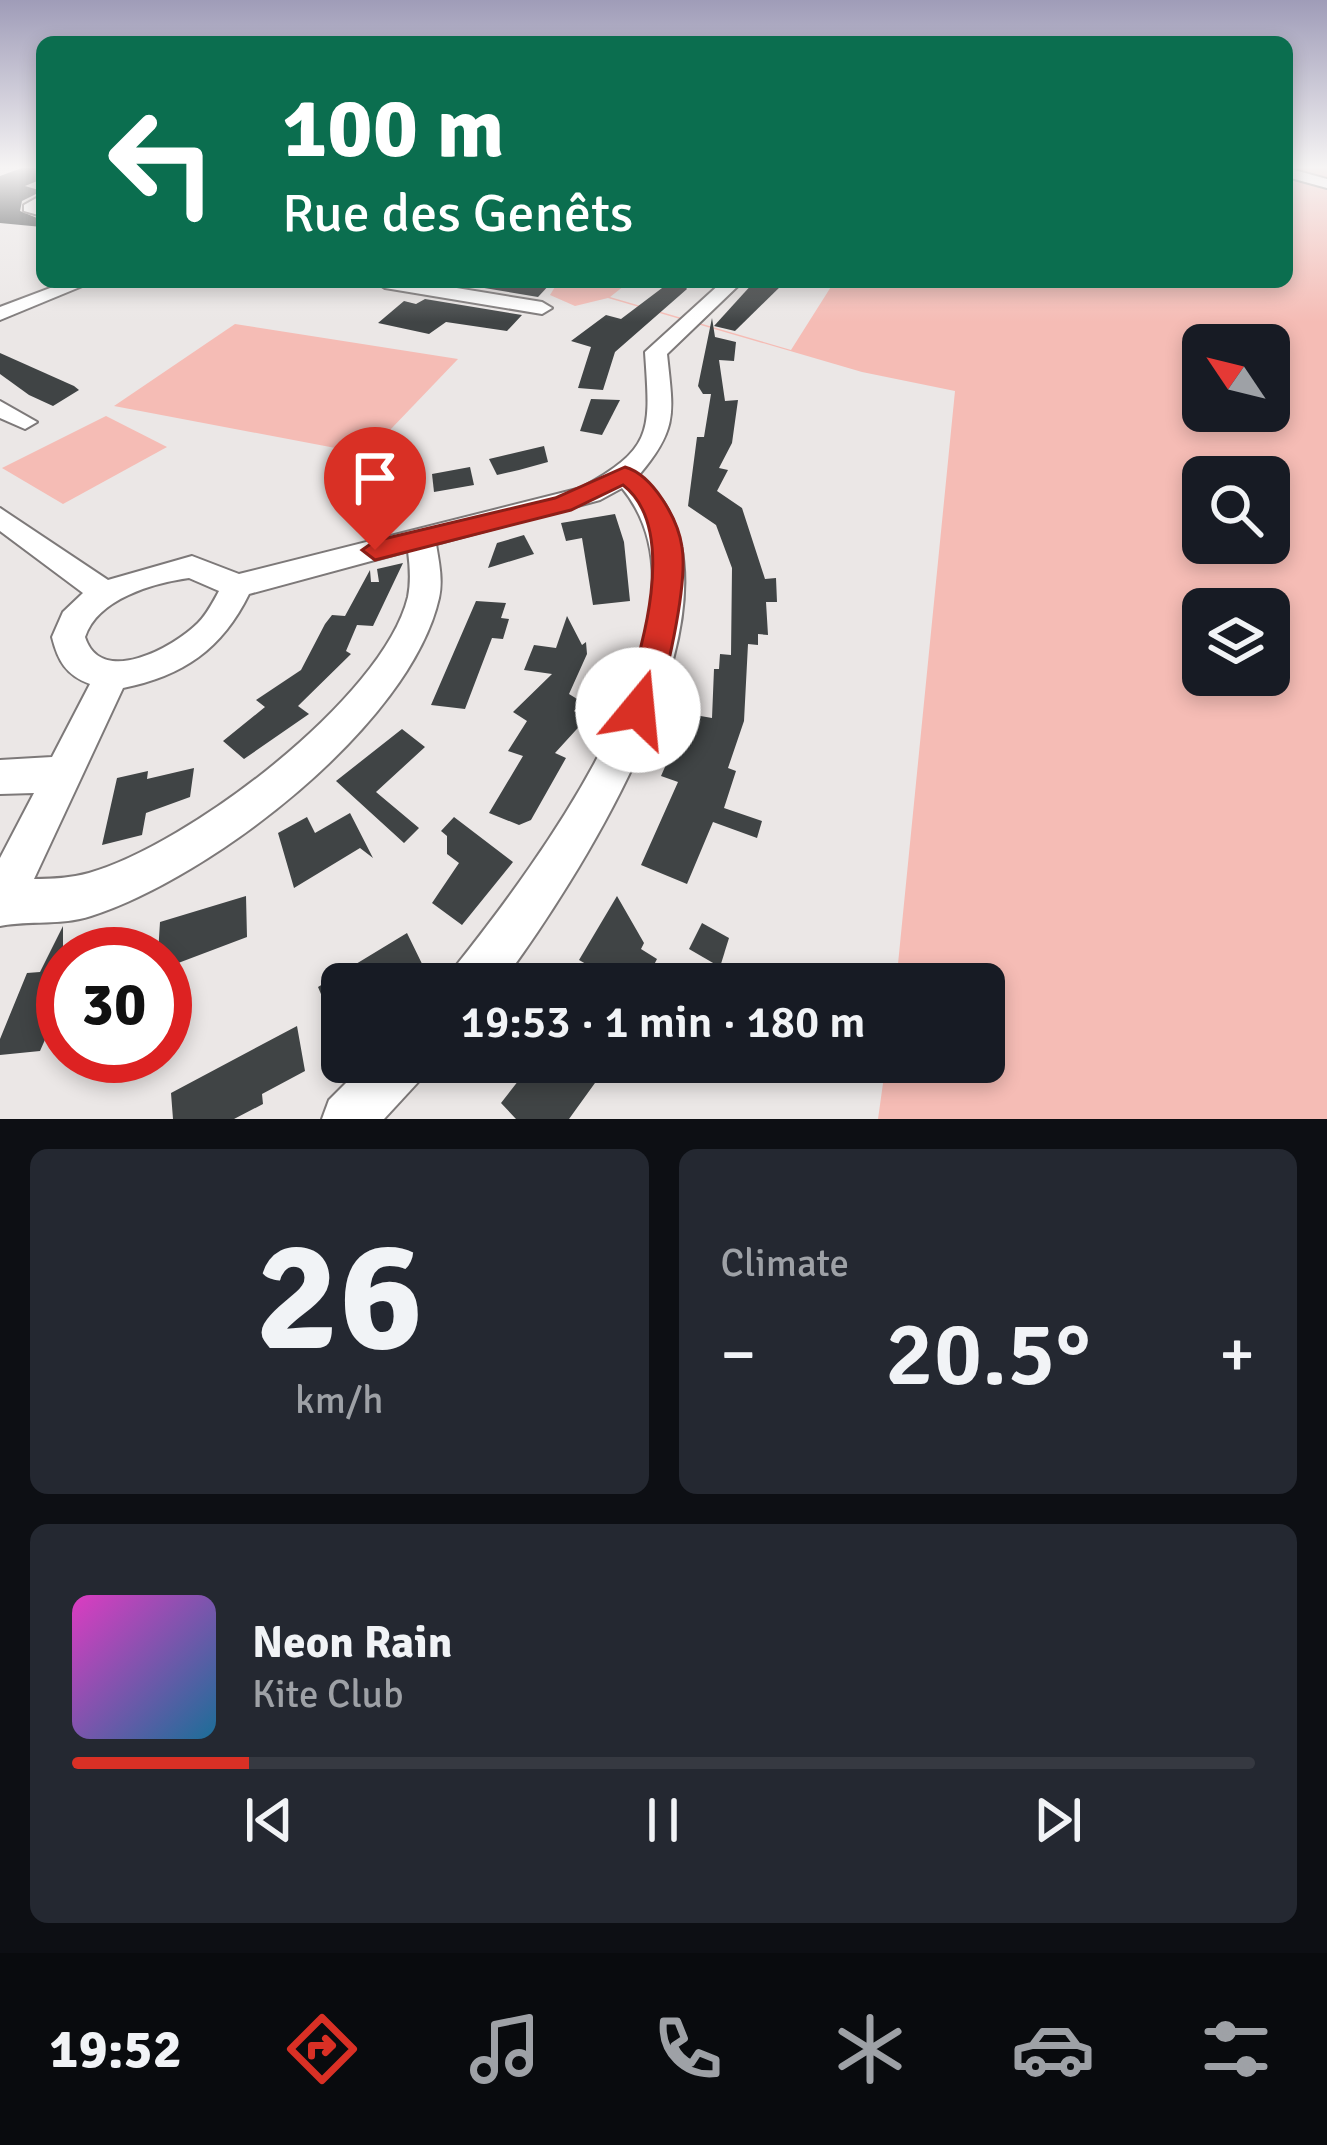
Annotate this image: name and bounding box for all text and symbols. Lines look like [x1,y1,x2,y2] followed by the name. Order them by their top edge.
[282,77,504,181] text: 100 m
[84,84,240,240] icon: left
[282,180,633,247] text: Rue des Genêts
[1182,324,1290,432] north arrow
[1182,324,1290,696] map controls
[324,427,426,550] pin
[342,445,408,511] icon: arrive
[1182,456,1290,564] button: search
[1182,588,1290,696] button: layers
[575,647,701,773] position arrow
[36,927,192,1083] speed limit sign: 30
[461,995,865,1050] text: 19:53 · 1 min · 180 m
[255,1201,423,1394] text: 26
[721,1239,849,1287] text: Climate
[885,1299,1090,1410] text: 20.5°
[721,1314,756,1395] text: −
[1219,1314,1255,1395] text: +
[295,1376,383,1424] text: km/h
[252,1615,452,1670] text: Neon Rain
[252,1670,403,1718] text: Kite Club
[236,1787,302,1853] icon: previous
[630,1787,696,1853] icon: pause
[1025,1787,1091,1853] icon: next
[280,2007,364,2091] icon: directions
[463,2007,547,2091] icon: music
[646,2007,730,2091] icon: phone
[828,2007,912,2091] icon: climate
[1011,2007,1095,2091] icon: car
[1194,2007,1278,2091] icon: filters
[49,2016,182,2083] text: 19:52

